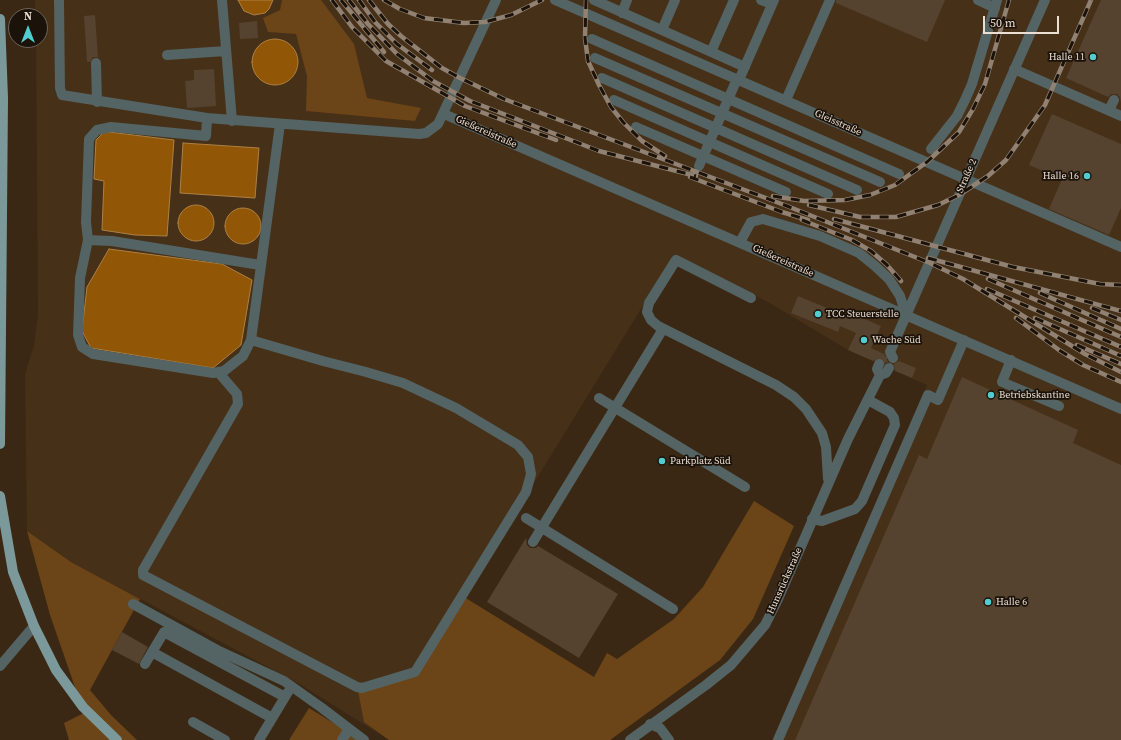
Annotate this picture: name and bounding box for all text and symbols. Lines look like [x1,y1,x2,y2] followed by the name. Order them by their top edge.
[8,8,48,48] north arrow
[985,8,1061,34] scale bar
[24,9,32,24] text: N
[990,15,1016,31] text: 50 m
[1049,51,1085,63] place label: Halle 11
[1088,52,1098,62] marker: Halle 11
[813,107,863,139] street label: Gleisstraße
[453,113,519,151] street label: Gießereistraße
[954,157,980,195] street label: Straße 2
[1043,170,1079,182] place label: Halle 16
[1082,171,1092,181] marker: Halle 16
[750,242,816,280] street label: Gießereistraße
[826,308,899,320] place label: TCC Steuerstelle
[813,309,823,319] marker: TCC Steuerstelle
[872,334,921,346] place label: Wache Süd
[859,335,869,345] marker: Wache Süd
[999,389,1070,401] place label: Betriebskantine
[986,390,996,400] marker: Betriebskantine
[670,455,731,467] place label: Parkplatz Süd
[657,456,667,466] marker: Parkplatz Süd
[765,546,805,616] street label: Hunsrückstraße
[996,596,1027,608] place label: Halle 6
[983,597,993,607] marker: Halle 6

